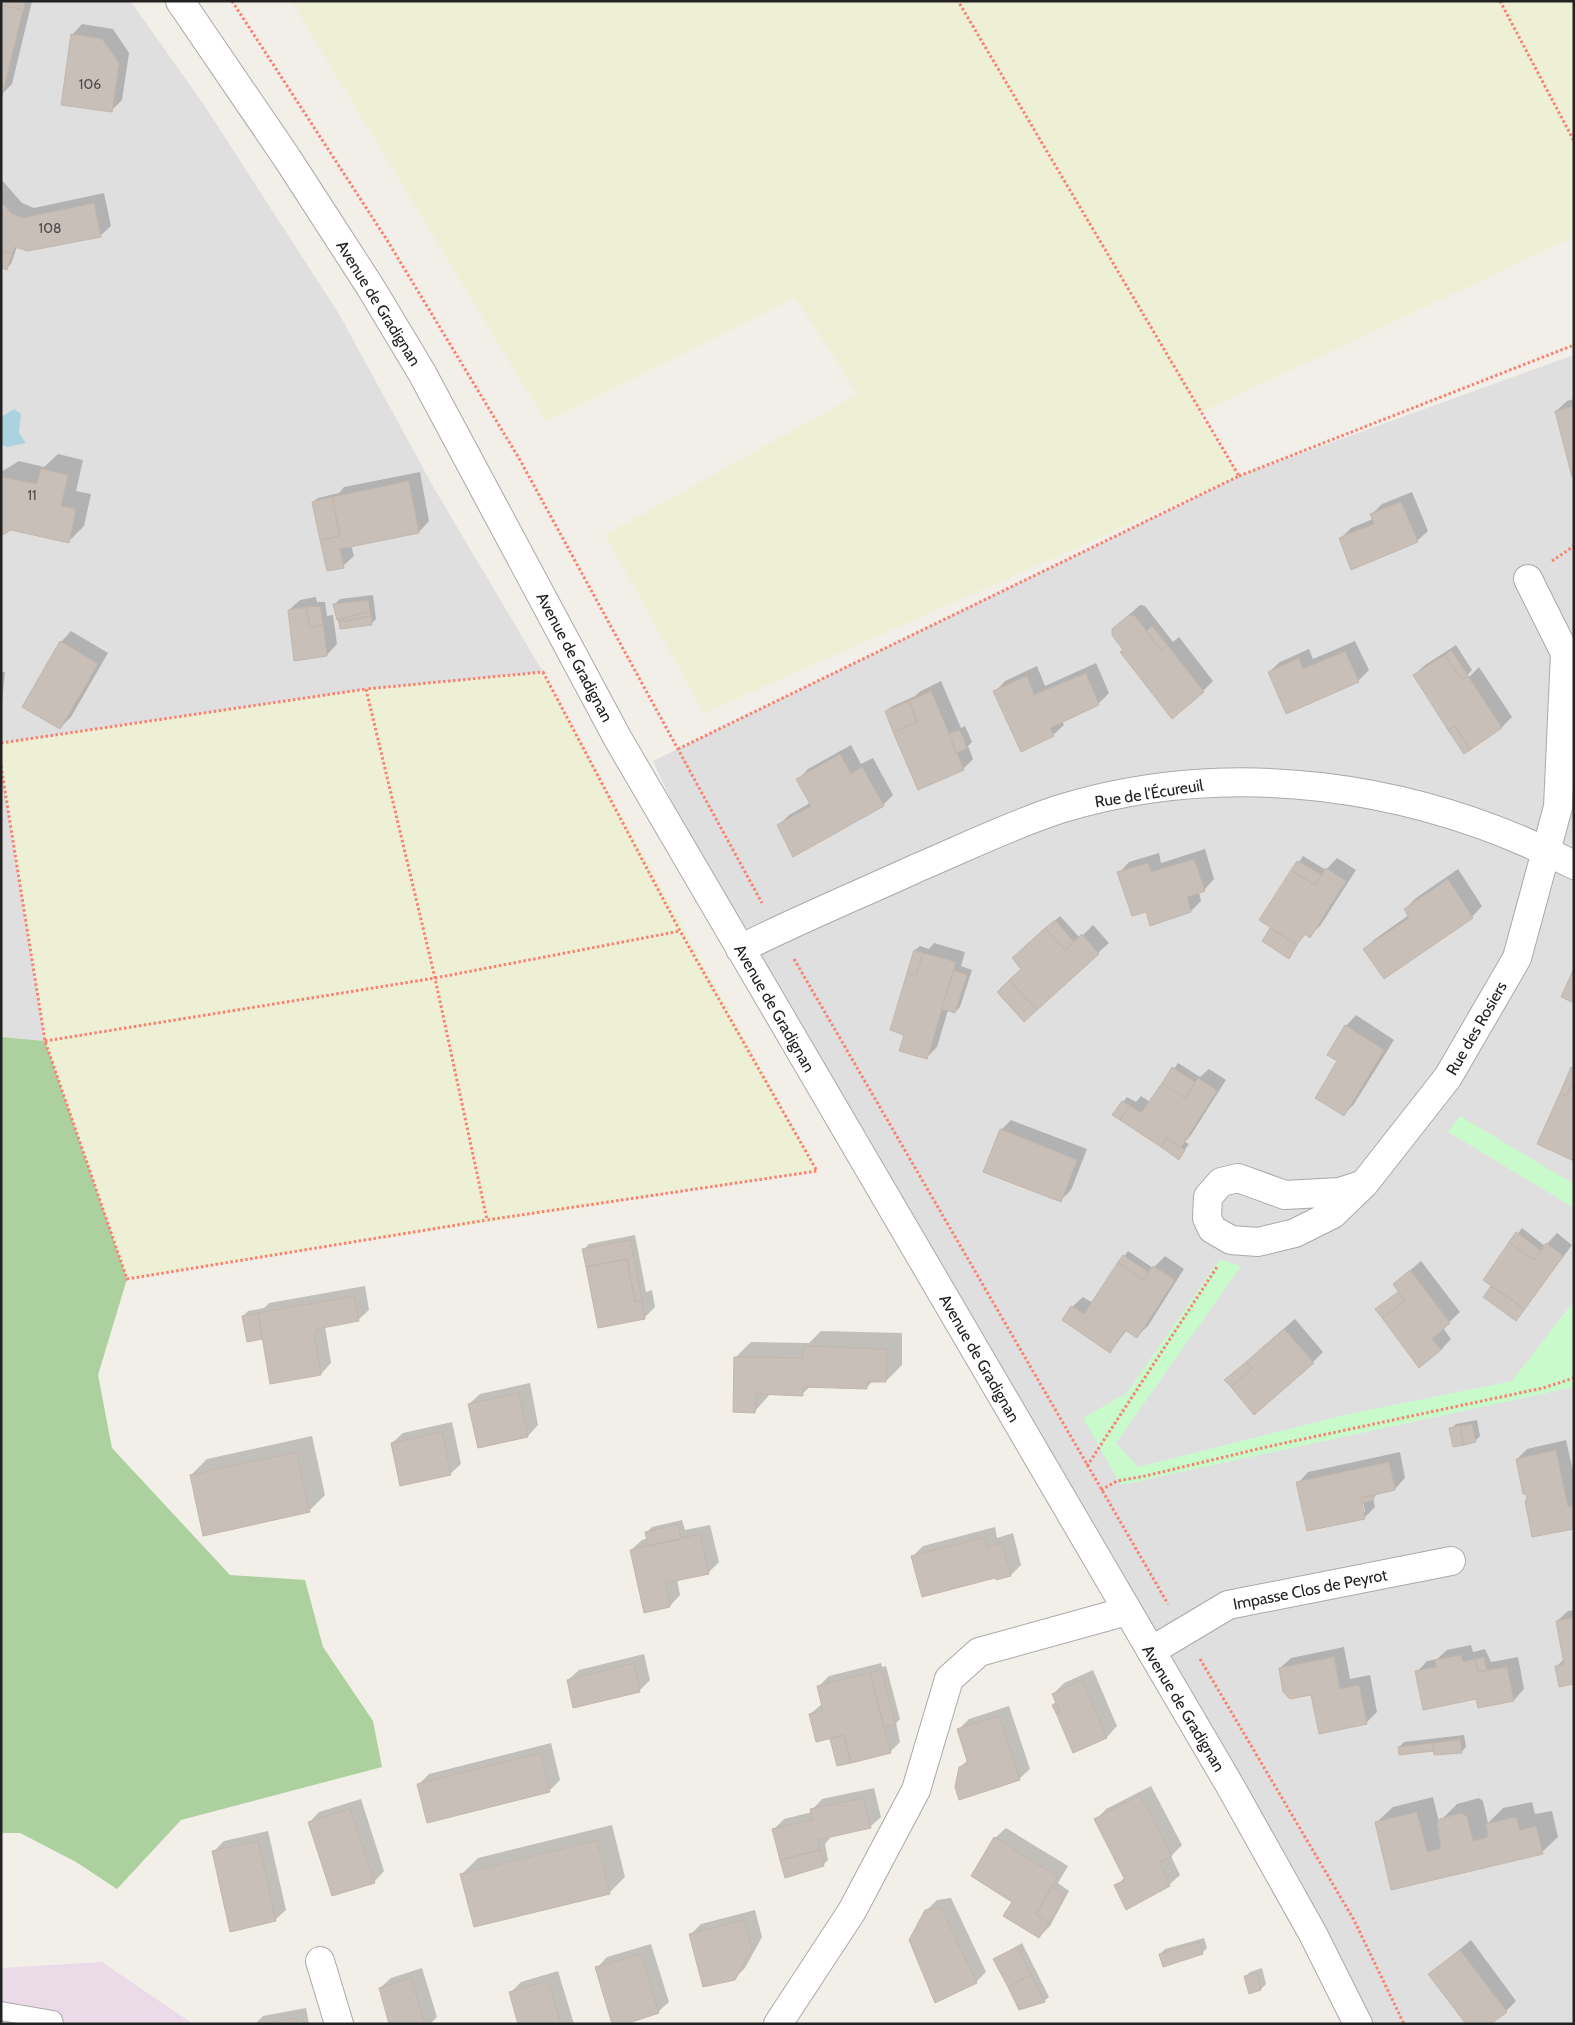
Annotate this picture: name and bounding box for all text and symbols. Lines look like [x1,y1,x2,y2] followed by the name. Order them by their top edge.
[79,75,101,93] house number: 106
[39,219,61,237] house number: 108
[332,237,425,369] street label: Avenue de Gradignan
[27,486,37,504] house number: 11
[532,589,617,725] street label: Avenue de Gradignan
[1093,776,1205,811] street label: Rue de l'Écureuil
[730,941,819,1075] street label: Avenue de Gradignan
[1442,978,1511,1078] street label: Rue des Rosiers
[935,1291,1024,1425] street label: Avenue de Gradignan
[1231,1565,1390,1614] street label: Impasse Clos de Peyrot
[1138,1642,1229,1775] street label: Avenue de Gradignan

